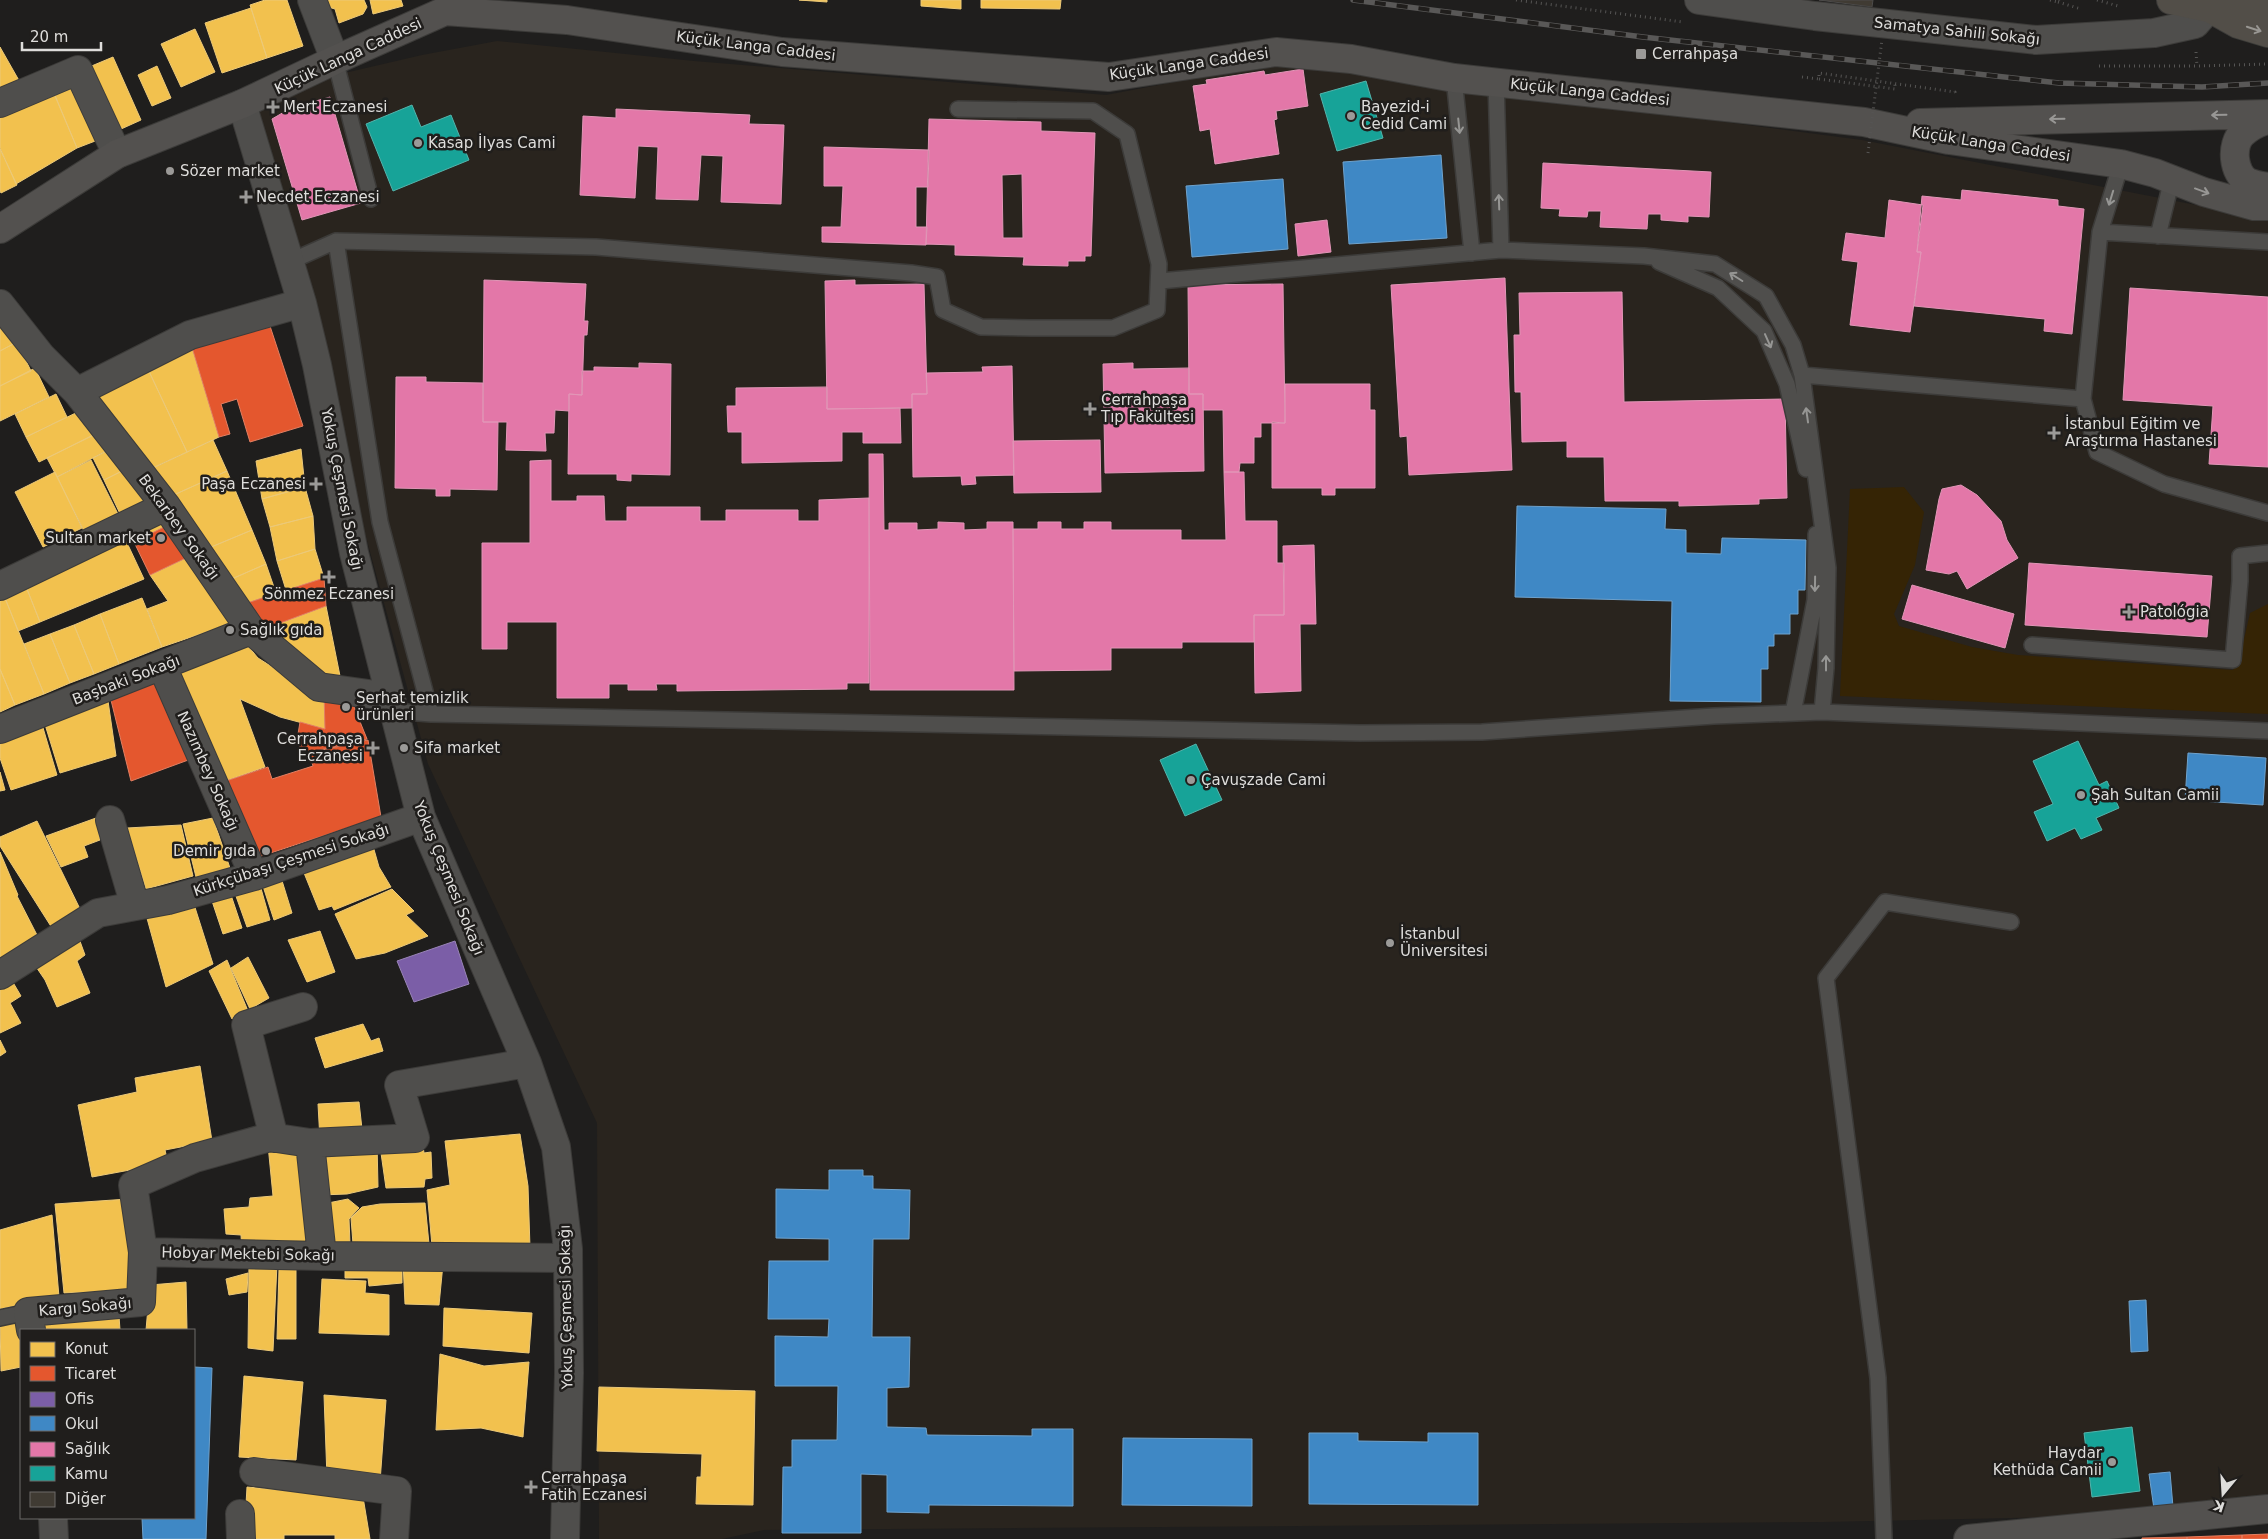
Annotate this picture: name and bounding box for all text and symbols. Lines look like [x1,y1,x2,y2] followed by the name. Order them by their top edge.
[1873,13,2041,49] street label: Samatya Sahili Sokağı
[272,14,424,98] street label: Küçük Langa Caddesi
[22,20,101,52] scale bar
[2245,25,2261,35] one-way arrow
[675,27,837,65] street label: Küçük Langa Caddesi
[30,28,68,46] text: 20 m
[1108,44,1270,84] street label: Küçük Langa Caddesi
[1652,45,1738,63] place label: Cerrahpaşa
[1634,47,1648,61] marker: Cerrahpaşa
[1509,75,1671,109] street label: Küçük Langa Caddesi
[283,98,388,116] place label: Mert Eczanesi
[1361,98,1447,133] place label: Bayezid-i Cedid Cami
[267,101,279,113] marker: Mert Eczanesi
[1345,110,1357,122] marker: Bayezid-i Cedid Cami
[2212,110,2228,120] one-way arrow
[2049,114,2066,124] one-way arrow
[1454,118,1464,134] one-way arrow
[1910,123,2072,165] street label: Küçük Langa Caddesi
[428,133,556,152] place label: Kasap İlyas Cami
[412,137,424,149] marker: Kasap İlyas Cami
[180,162,280,180] place label: Sözer market
[164,165,176,177] marker: Sözer market
[2194,187,2209,196] one-way arrow
[256,188,380,206] place label: Necdet Eczanesi
[2105,190,2115,206] one-way arrow
[240,191,252,203] marker: Necdet Eczanesi
[1494,194,1504,210] one-way arrow
[1730,272,1744,282] one-way arrow
[1763,333,1773,348] one-way arrow
[1100,391,1194,426] place label: Cerrahpaşa Tıp Fakültesi
[1083,402,1097,416] marker: Cerrahpaşa Tıp Fakültesi
[317,405,367,572] street label: Yokuş Çeşmesi Sokağı
[1802,407,1812,423] one-way arrow
[2065,414,2217,450] place label: İstanbul Eğitim ve Araştırma Hastanesi
[2047,426,2061,440] marker: İstanbul Eğitim ve Araştırma Hastanesi
[135,471,223,583] street label: Bekarbey Sokağı
[201,475,306,493] place label: Paşa Eczanesi
[310,478,322,490] marker: Paşa Eczanesi
[45,529,151,547] place label: Sultan market
[155,532,167,544] marker: Sultan market
[323,571,335,583] marker: Sönmez Eczanesi
[1810,575,1820,591] one-way arrow
[264,585,394,603] place label: Sönmez Eczanesi
[2140,603,2209,621] place label: Patológia
[2122,605,2136,619] marker: Patológia
[240,621,322,639] place label: Sağlık gıda
[224,624,236,636] marker: Sağlık gıda
[70,651,182,709] street label: Başbaki Sokağı
[1821,656,1831,672] one-way arrow
[356,689,469,724] place label: Serhat temizlik ürünleri
[340,701,352,713] marker: Serhat temizlik ürünleri
[173,708,243,834] street label: Nazımbey Sokağı
[277,730,363,765] place label: Cerrahpaşa Eczanesi
[414,739,500,757] place label: Sifa market
[367,742,379,754] marker: Cerrahpaşa Eczanesi
[398,742,410,754] marker: Sifa market
[1201,771,1326,789] place label: Çavuşzade Cami
[1185,774,1197,786] marker: Çavuşzade Cami
[2091,786,2219,804] place label: Şah Sultan Camii
[2075,789,2087,801] marker: Şah Sultan Camii
[409,797,488,958] street label: Yokuş Çeşmesi Sokağı
[191,820,391,900] street label: Kürkçübaşı Çeşmesi Sokağı
[173,842,256,860] place label: Demir gıda
[260,845,272,857] marker: Demir gıda
[1400,924,1488,960] place label: İstanbul Üniversitesi
[1384,937,1396,949] marker: İstanbul Üniversitesi
[556,1224,576,1391] street label: Yokuş Çeşmesi Sokağı
[161,1243,335,1265] street label: Hobyar Mektebi Sokağı
[38,1294,132,1320] street label: Kargı Sokağı
[20,1329,195,1519] legend
[65,1340,108,1358] text: Konut
[64,1365,116,1383] text: Ticaret
[65,1390,94,1408] text: Ofis
[65,1415,99,1433] text: Okul
[65,1440,111,1458] text: Sağlık
[1993,1444,2103,1479] place label: Haydar Kethüda Camii
[2106,1456,2118,1468] marker: Haydar Kethüda Camii
[65,1465,108,1483] text: Kamu
[541,1469,647,1504] place label: Cerrahpaşa Fatih Eczanesi
[2198,1469,2248,1519] north arrow
[525,1481,537,1493] marker: Cerrahpaşa Fatih Eczanesi
[65,1490,106,1508] text: Diğer
[2210,1497,2227,1516] text: K

